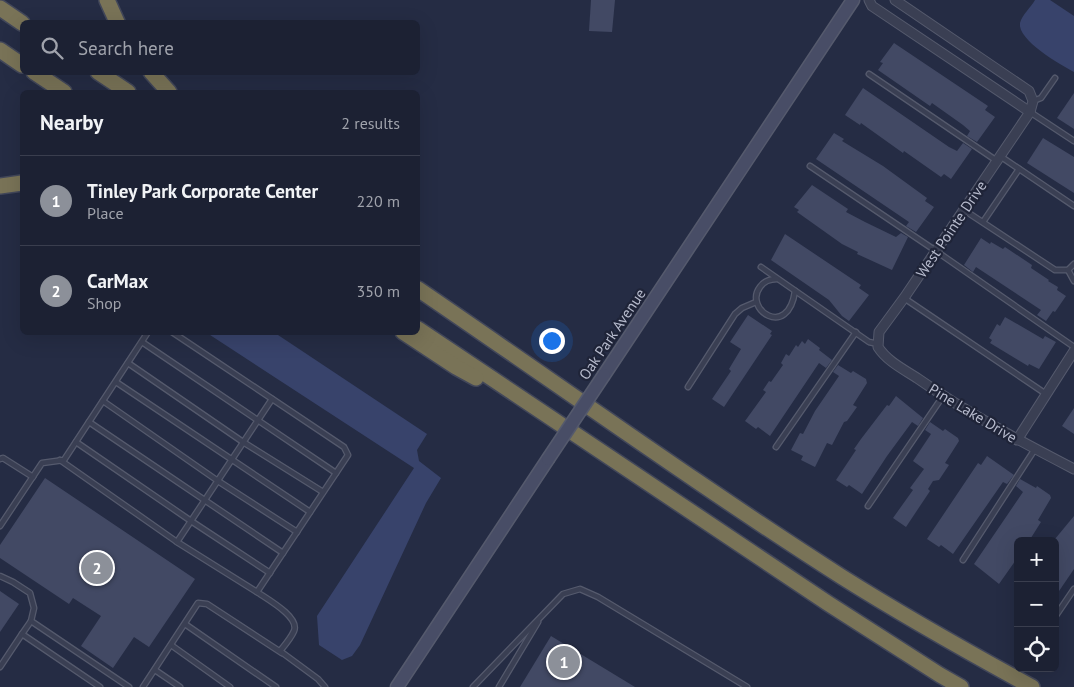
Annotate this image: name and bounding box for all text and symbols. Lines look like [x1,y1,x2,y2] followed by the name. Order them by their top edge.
[20,20,420,75] search box
[38,34,66,62] icon: search
[78,36,174,60] text: Search here
[40,109,103,136] text: Nearby
[341,113,400,133] text: 2 results
[912,177,990,281] street label: West Pointe Drive
[87,179,318,203] text: Tinley Park Corporate Center
[51,191,61,211] text: 1
[357,191,400,211] text: 220 m
[87,203,124,223] text: Place
[87,269,148,293] text: CarMax
[51,281,61,301] text: 2
[357,281,400,301] text: 350 m
[575,285,649,383] street label: Oak Park Avenue
[87,293,121,313] text: Shop
[539,328,565,354] your location
[926,379,1020,447] street label: Pine Lake Drive
[1014,537,1059,672] map controls
[1014,537,1059,582] button: +
[81,549,113,587] pin: 2
[1014,582,1059,627] button: −
[1014,627,1059,672] button: locate
[548,643,580,681] pin: 1

